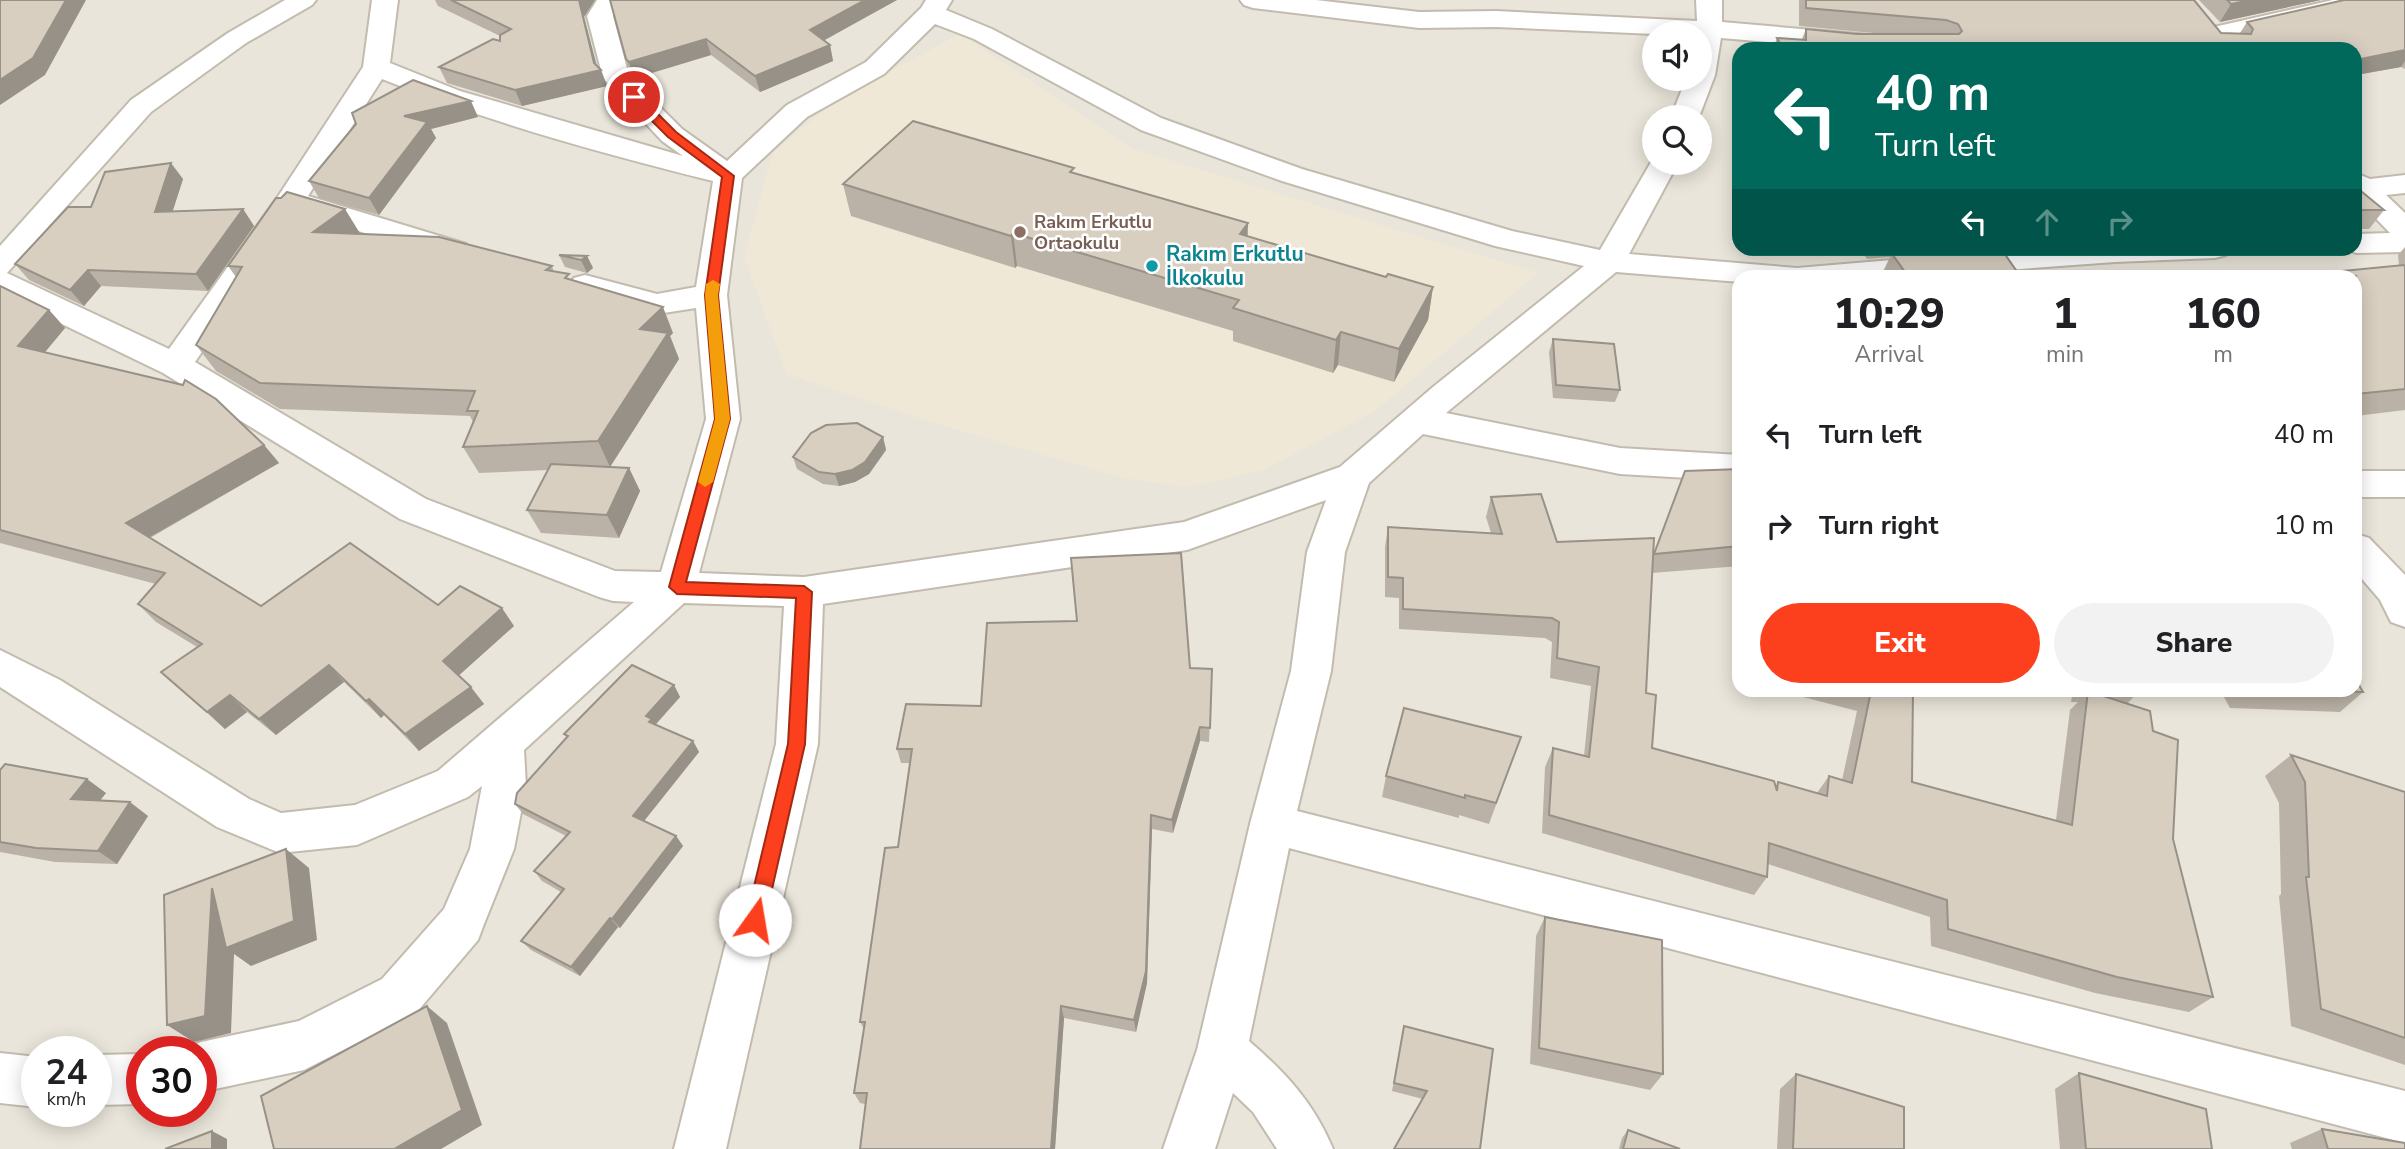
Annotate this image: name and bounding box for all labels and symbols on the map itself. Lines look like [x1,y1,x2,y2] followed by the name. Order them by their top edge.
[604,67,664,127] pin
[1034,210,1152,255] place label: Rakım Erkutlu Ortaokulu
[1012,224,1028,240] marker: Rakım Erkutlu Ortaokulu
[1166,240,1304,292] place label: Rakım Erkutlu İlkokulu
[1144,258,1160,274] marker: Rakım Erkutlu İlkokulu
[718,883,792,957] position arrow
[126,1036,217,1127] speed limit sign: 30

